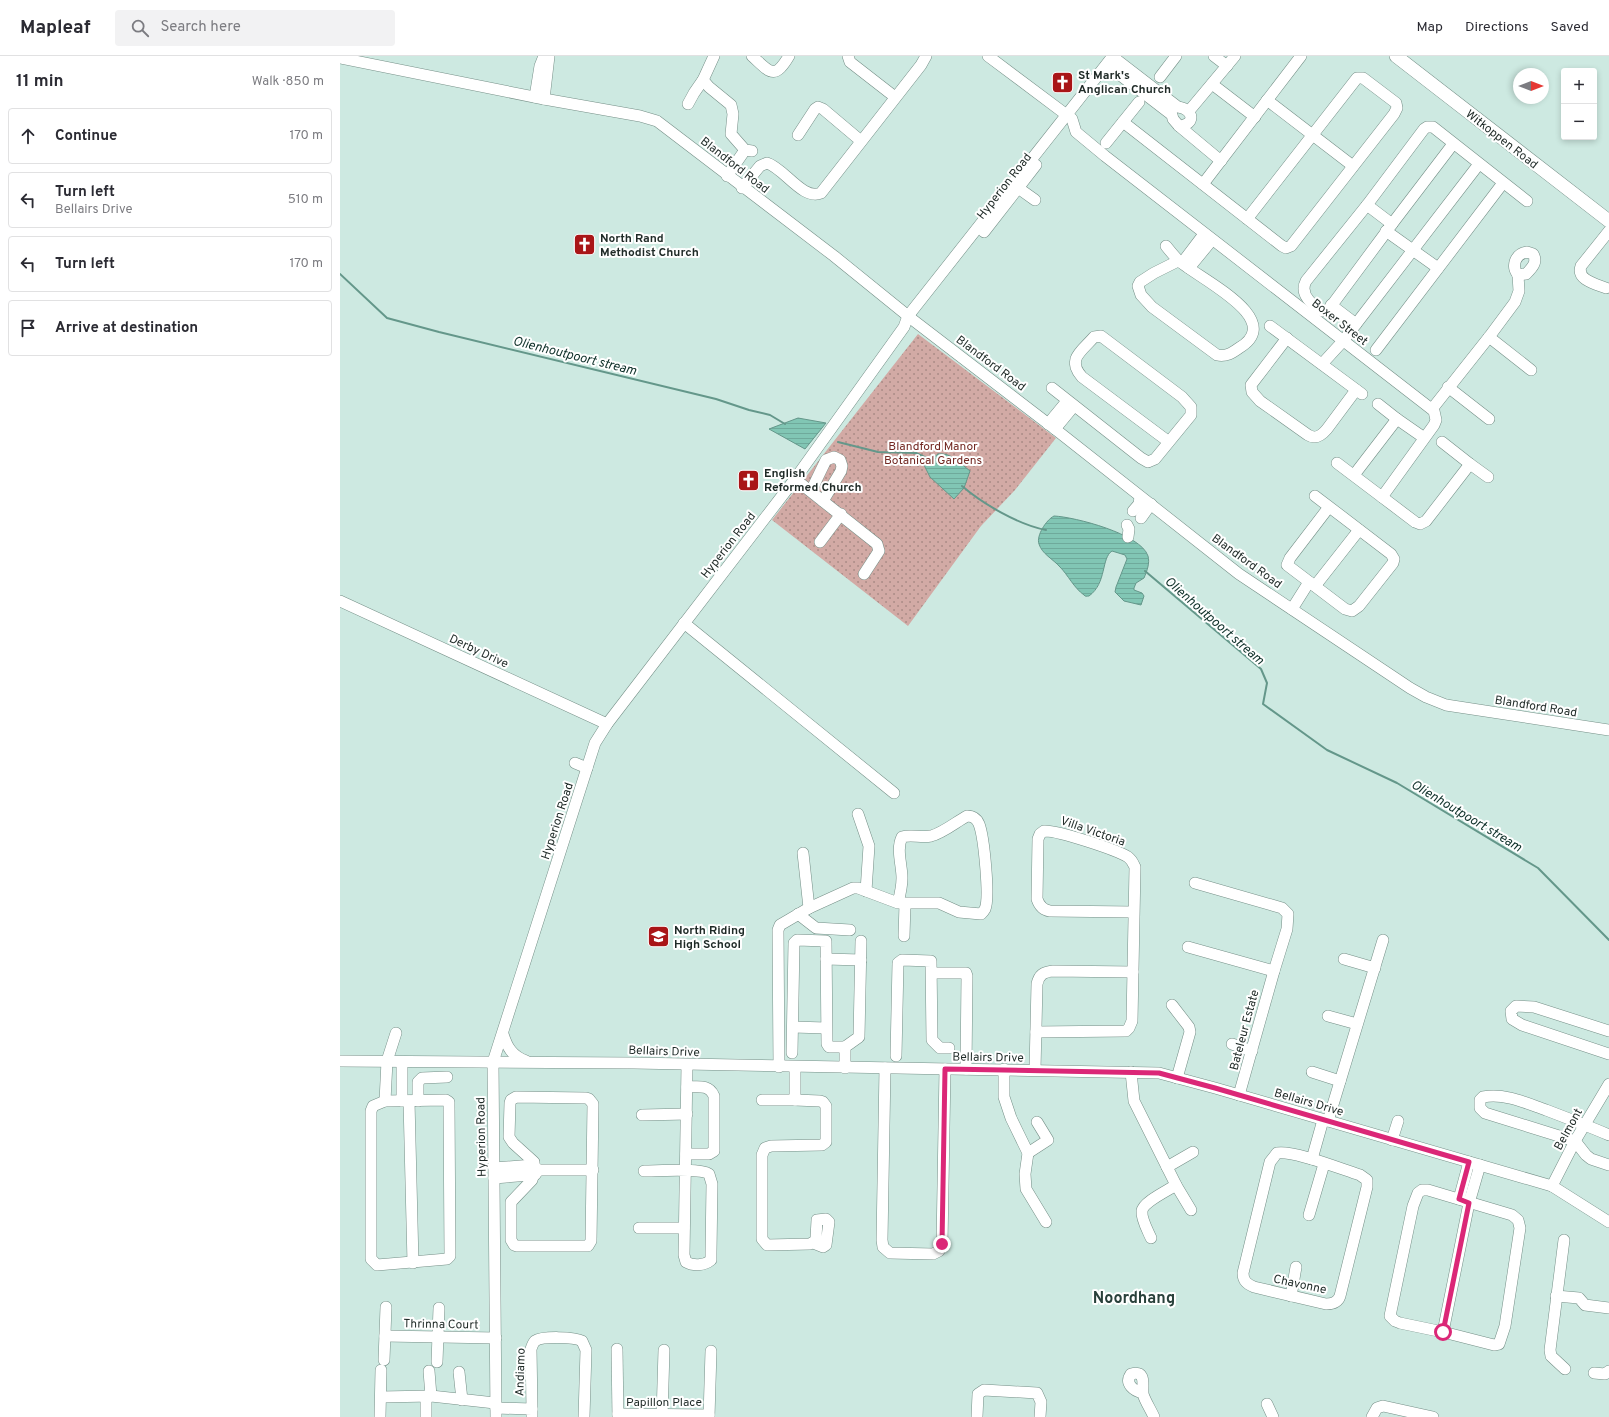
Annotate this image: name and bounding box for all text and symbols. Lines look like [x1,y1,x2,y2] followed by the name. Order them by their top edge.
[115,10,395,46] search box
[20,16,91,40] text: Mapleaf
[129,17,151,39] icon: search
[161,18,241,37] text: Search here
[1417,19,1443,36] text: Map
[1465,19,1529,36] text: Directions
[1551,19,1589,36] text: Saved
[1078,68,1171,98] place label: St Mark's Anglican Church
[1513,68,1549,104] north arrow
[1561,68,1597,140] map controls
[1561,68,1597,104] button: +
[1050,69,1076,95] church icon: St Mark's Anglican Church
[16,71,64,93] text: 11 min
[252,74,324,90] text: Walk · 850 m
[1561,104,1597,140] button: −
[1462,106,1541,173] street label: Witkoppen Road
[17,125,39,147] icon: ahead
[55,127,117,146] text: Continue
[289,128,323,144] text: 170 m
[697,134,772,198] street label: Blandford Road
[974,150,1036,223] street label: Hyperion Road
[55,183,115,202] text: Turn left
[17,189,39,211] icon: left
[288,192,323,208] text: 510 m
[55,202,132,218] text: Bellairs Drive
[600,231,699,261] place label: North Rand Methodist Church
[572,232,598,258] church icon: North Rand Methodist Church
[17,253,39,275] icon: left
[55,255,115,274] text: Turn left
[289,256,323,272] text: 170 m
[1308,296,1371,350] street label: Boxer Street
[17,317,39,339] icon: arrive
[55,319,198,338] text: Arrive at destination
[952,332,1028,395] street label: Blandford Road
[511,334,638,380] water label: Olienhoutpoort stream
[884,439,982,469] park label: Blandford Manor Botanical Gardens
[764,466,862,496] place label: English Reformed Church
[735,467,761,493] church icon: English Reformed Church
[698,509,760,582] street label: Hyperion Road
[1208,531,1285,593] street label: Blandford Road
[1161,574,1267,669] water label: Olienhoutpoort stream
[446,631,511,673] street label: Derby Drive
[1493,693,1578,721] street label: Blandford Road
[1408,777,1525,856] water label: Olienhoutpoort stream
[538,781,578,862] street label: Hyperion Road
[1058,813,1127,851] street label: Villa Victoria
[674,923,745,953] place label: North Riding High School
[645,924,671,950] school or university icon: North Riding High School
[1227,988,1263,1072] street label: Bateleur Estate
[628,1043,700,1061] street label: Bellairs Drive
[952,1049,1024,1067] street label: Bellairs Drive
[1272,1085,1345,1121] street label: Bellairs Drive
[473,1097,491,1177] street label: Hyperion Road
[1551,1106,1587,1153] street label: Belmont
[933,1235,951,1253] route end
[1272,1272,1328,1298] street label: Chavonne
[1093,1289,1175,1309] district label: Noordhang
[403,1316,479,1334] street label: Thrinna Court
[1434,1323,1452,1341] route start
[512,1347,530,1396] street label: Andiamo
[626,1395,702,1411] street label: Papillon Place

